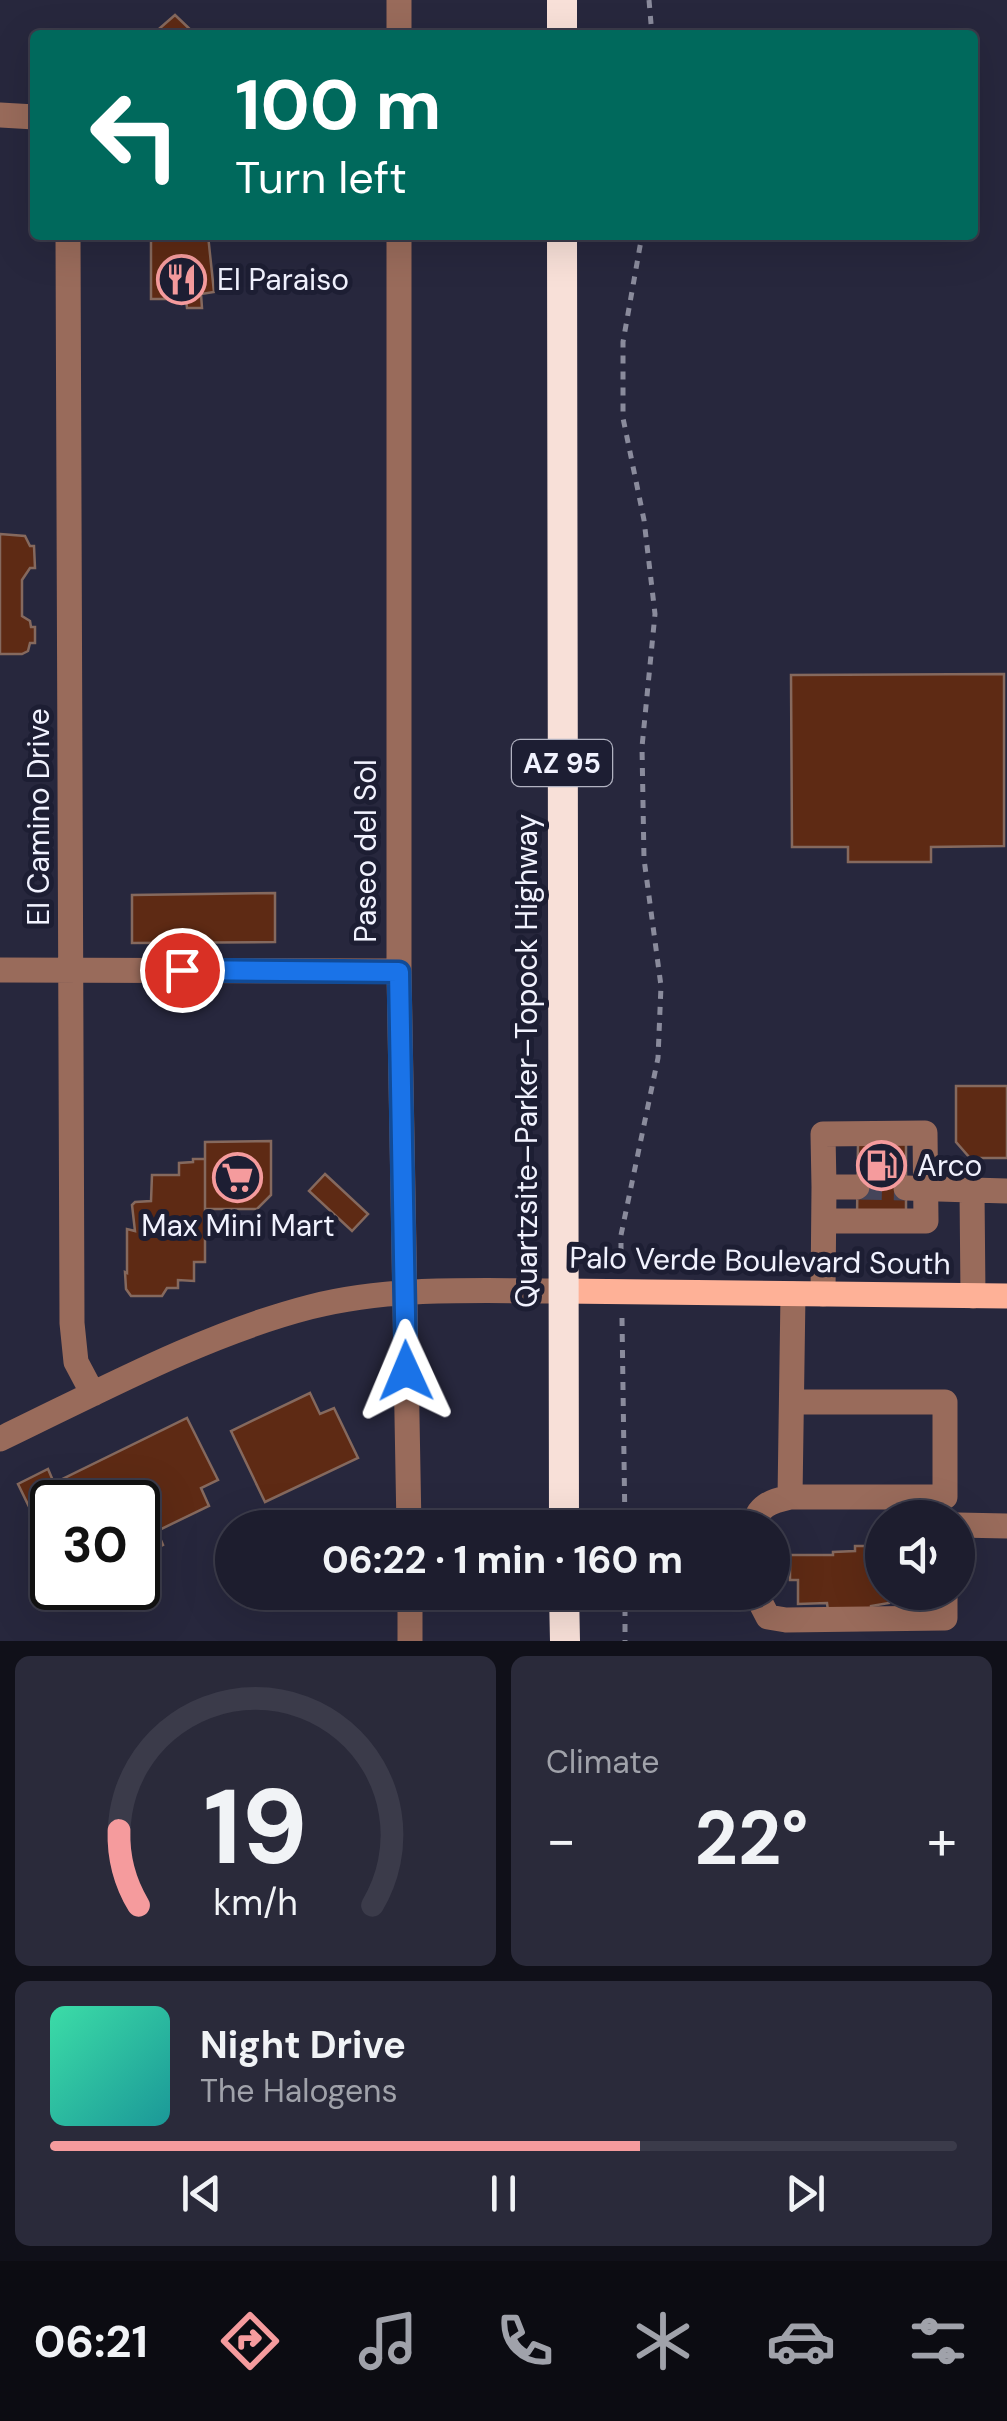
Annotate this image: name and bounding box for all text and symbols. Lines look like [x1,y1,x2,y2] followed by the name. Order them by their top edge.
[235,60,441,151] text: 100 m
[70,70,200,200] icon: left
[235,148,407,207] text: Turn left
[156,254,208,306] restaurant icon: El Paraiso
[217,260,349,299] place label: El Paraiso
[19,708,58,926] street label: El Camino Drive
[512,740,612,786] road number: AZ 95
[346,759,385,943] street label: Paseo del Sol
[507,814,546,1308] street label: Quartzsite–Parker–Topock Highway
[140,928,225,1013] pin
[155,943,210,998] icon: arrive
[856,1140,908,1192] fuel station icon: Arco
[917,1146,982,1185] place label: Arco
[212,1151,264,1203] supermarket icon: Max Mini Mart
[141,1206,335,1245] place label: Max Mini Mart
[569,1238,951,1283] street label: Palo Verde Boulevard South
[354,1319,458,1423] position arrow
[30,1480,160,1610] speed limit sign: 30
[865,1500,975,1610] map controls
[865,1500,975,1610] button: sound
[322,1535,683,1585] text: 06:22 · 1 min · 160 m
[546,1741,660,1783] text: Climate
[204,1760,307,1895] text: 19
[695,1790,808,1887] text: 22°
[546,1804,576,1876] text: −
[927,1804,957,1876] text: +
[213,1880,298,1926] text: km/h
[200,2020,406,2070] text: Night Drive
[200,2070,398,2112] text: The Halogens
[174,2166,229,2221] icon: previous
[476,2166,531,2221] icon: pause
[778,2166,833,2221] icon: next
[215,2306,285,2376] icon: directions
[353,2306,423,2376] icon: music
[490,2306,560,2376] icon: phone
[628,2306,698,2376] icon: climate
[766,2306,836,2376] icon: car
[903,2306,973,2376] icon: filters
[34,2312,148,2371] text: 06:21

